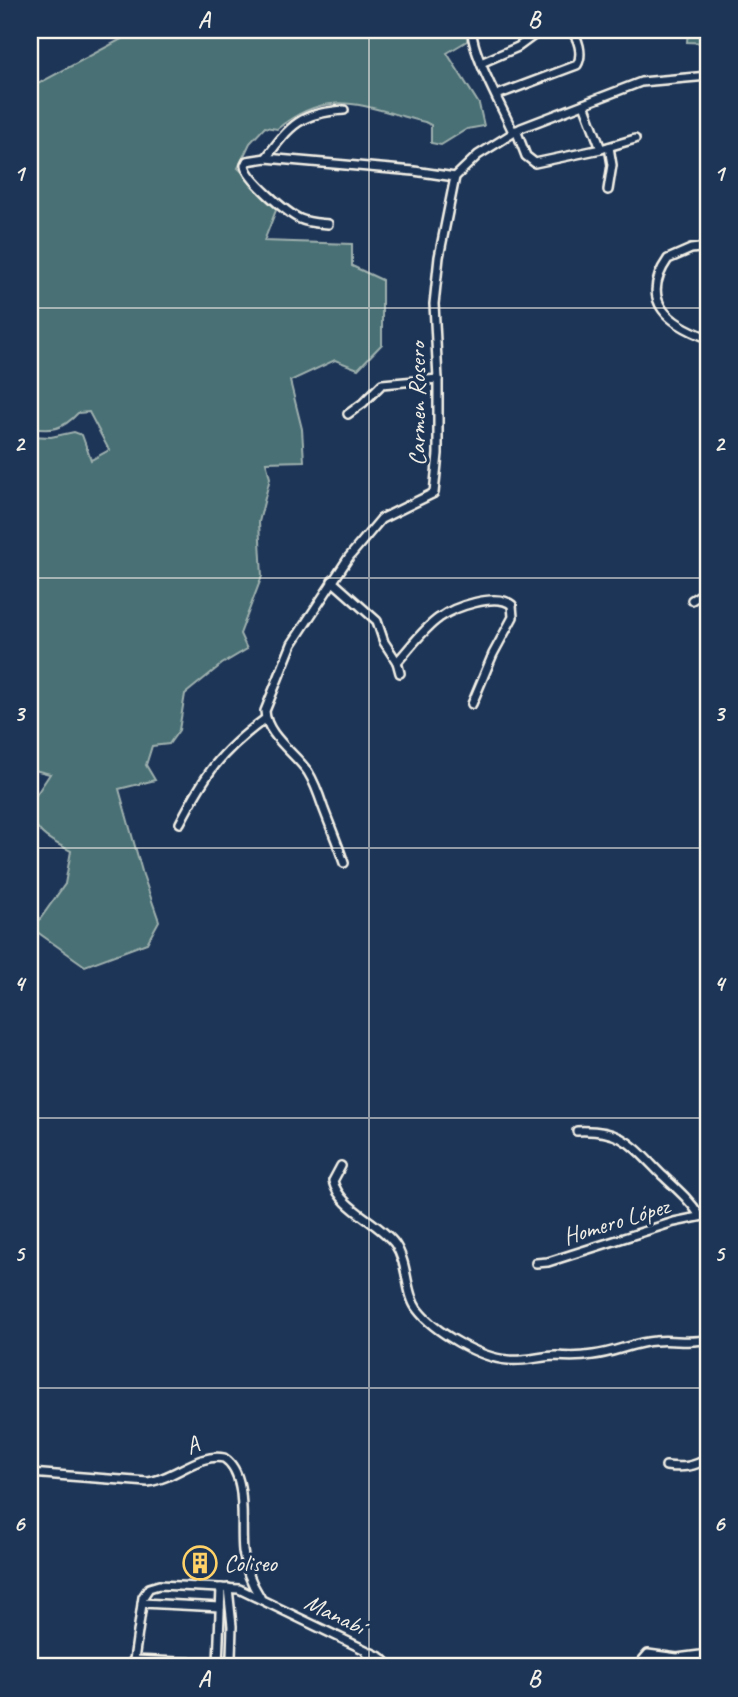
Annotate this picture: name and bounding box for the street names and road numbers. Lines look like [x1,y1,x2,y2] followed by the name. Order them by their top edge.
[402,340,432,466] street label: Carmen Rosero
[559,1190,675,1251] street label: Homero López
[181,1428,204,1461] street label: A
[300,1587,374,1643] street label: Manabí

